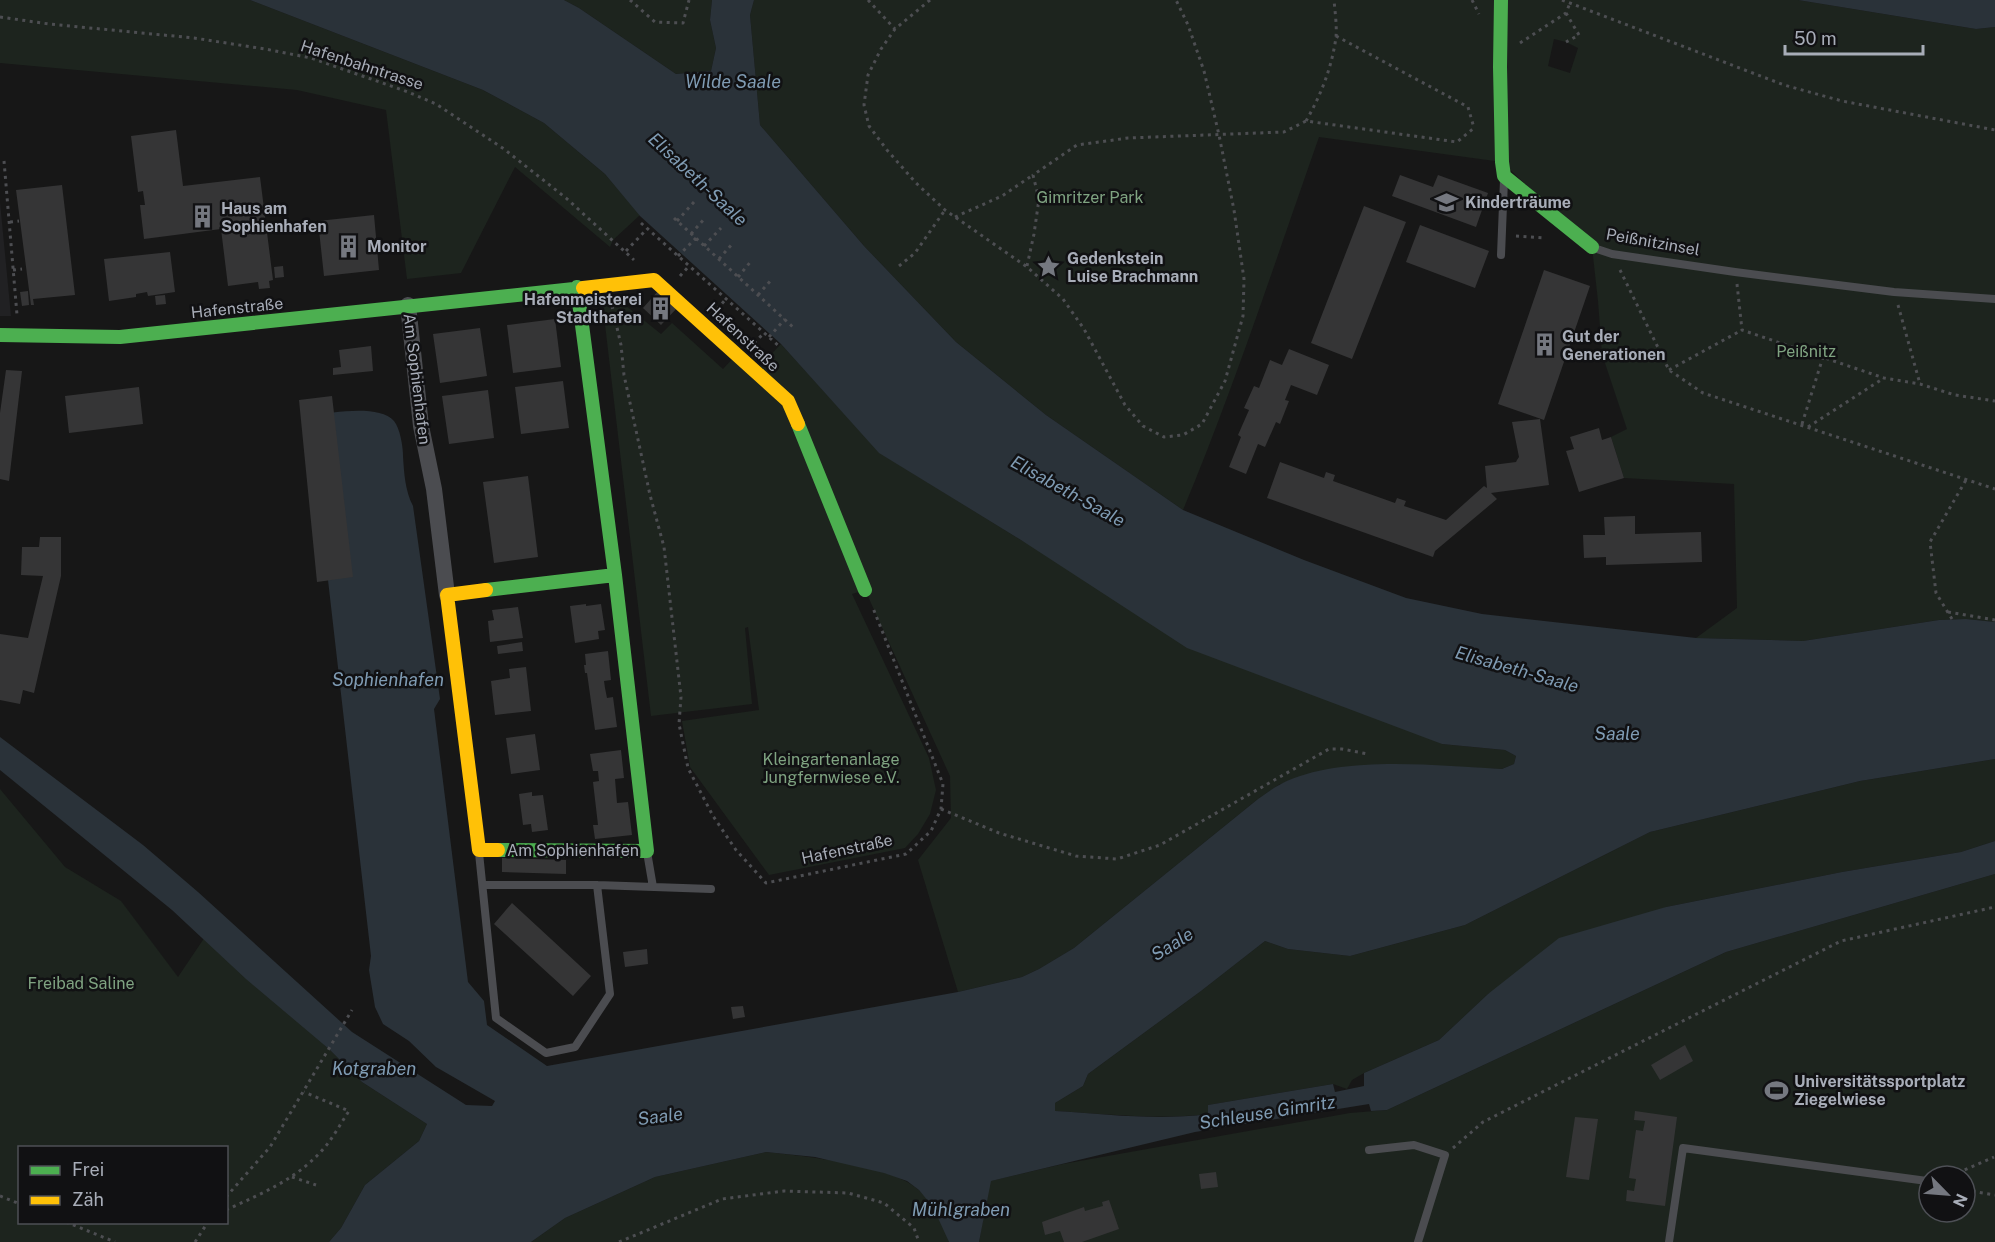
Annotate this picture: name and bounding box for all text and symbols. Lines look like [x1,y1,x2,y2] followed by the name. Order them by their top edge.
[1785,18,1923,56] scale bar
[1794,28,1837,49] text: 50 m
[298,36,426,94] street label: Hafenbahntrasse
[685,71,781,92] water label: Wilde Saale
[644,128,752,230] water label: Elisabeth-Saale
[1036,188,1144,207] park label: Gimritzer Park
[1434,189,1460,215] school or university icon: Kinderträume
[1465,193,1571,212] place label: Kinderträume
[221,199,327,236] place label: Haus am Sophienhafen
[190,204,216,230] building icon: Haus am Sophienhafen
[1605,224,1702,260] street label: Peißnitzinsel
[336,233,362,259] building icon: Monitor
[367,237,427,256] place label: Monitor
[1067,249,1198,286] place label: Gedenkstein Luise Brachmann
[1036,254,1062,280] place icon: Gedenkstein Luise Brachmann
[524,290,642,327] place label: Hafenmeisterei Stadthafen
[190,294,284,322] street label: Hafenstraße
[647,295,673,321] building icon: Hafenmeisterei Stadthafen
[703,298,783,376] street label: Hafenstraße
[400,312,434,446] street label: Am Sophienhafen
[1562,327,1666,364] place label: Gut der Generationen
[1531,332,1557,358] building icon: Gut der Generationen
[1776,342,1836,361] park label: Peißnitz
[1007,451,1129,531] water label: Elisabeth-Saale
[1453,641,1581,697] water label: Elisabeth-Saale
[332,669,444,690] water label: Sophienhafen
[1594,723,1640,744] water label: Saale
[762,750,900,787] park label: Kleingartenanlage Jungfernwiese e.V.
[800,830,894,868] street label: Hafenstraße
[507,841,639,860] street label: Am Sophienhafen
[1147,923,1197,965] water label: Saale
[27,974,135,993] park label: Freibad Saline
[332,1058,416,1079] water label: Kotgraben
[1794,1072,1965,1109] place label: Universitätssportplatz Ziegelwiese
[1763,1077,1789,1103] sports icon: Universitätssportplatz Ziegelwiese
[1197,1091,1337,1133] water label: Schleuse Gimritz
[636,1103,684,1129] water label: Saale
[18,1146,228,1224] legend
[72,1159,104,1180] text: Frei
[1917,1164,1977,1224] north arrow
[72,1189,104,1210] text: Zäh
[1949,1190,1971,1210] text: N
[912,1199,1010,1220] water label: Mühlgraben

